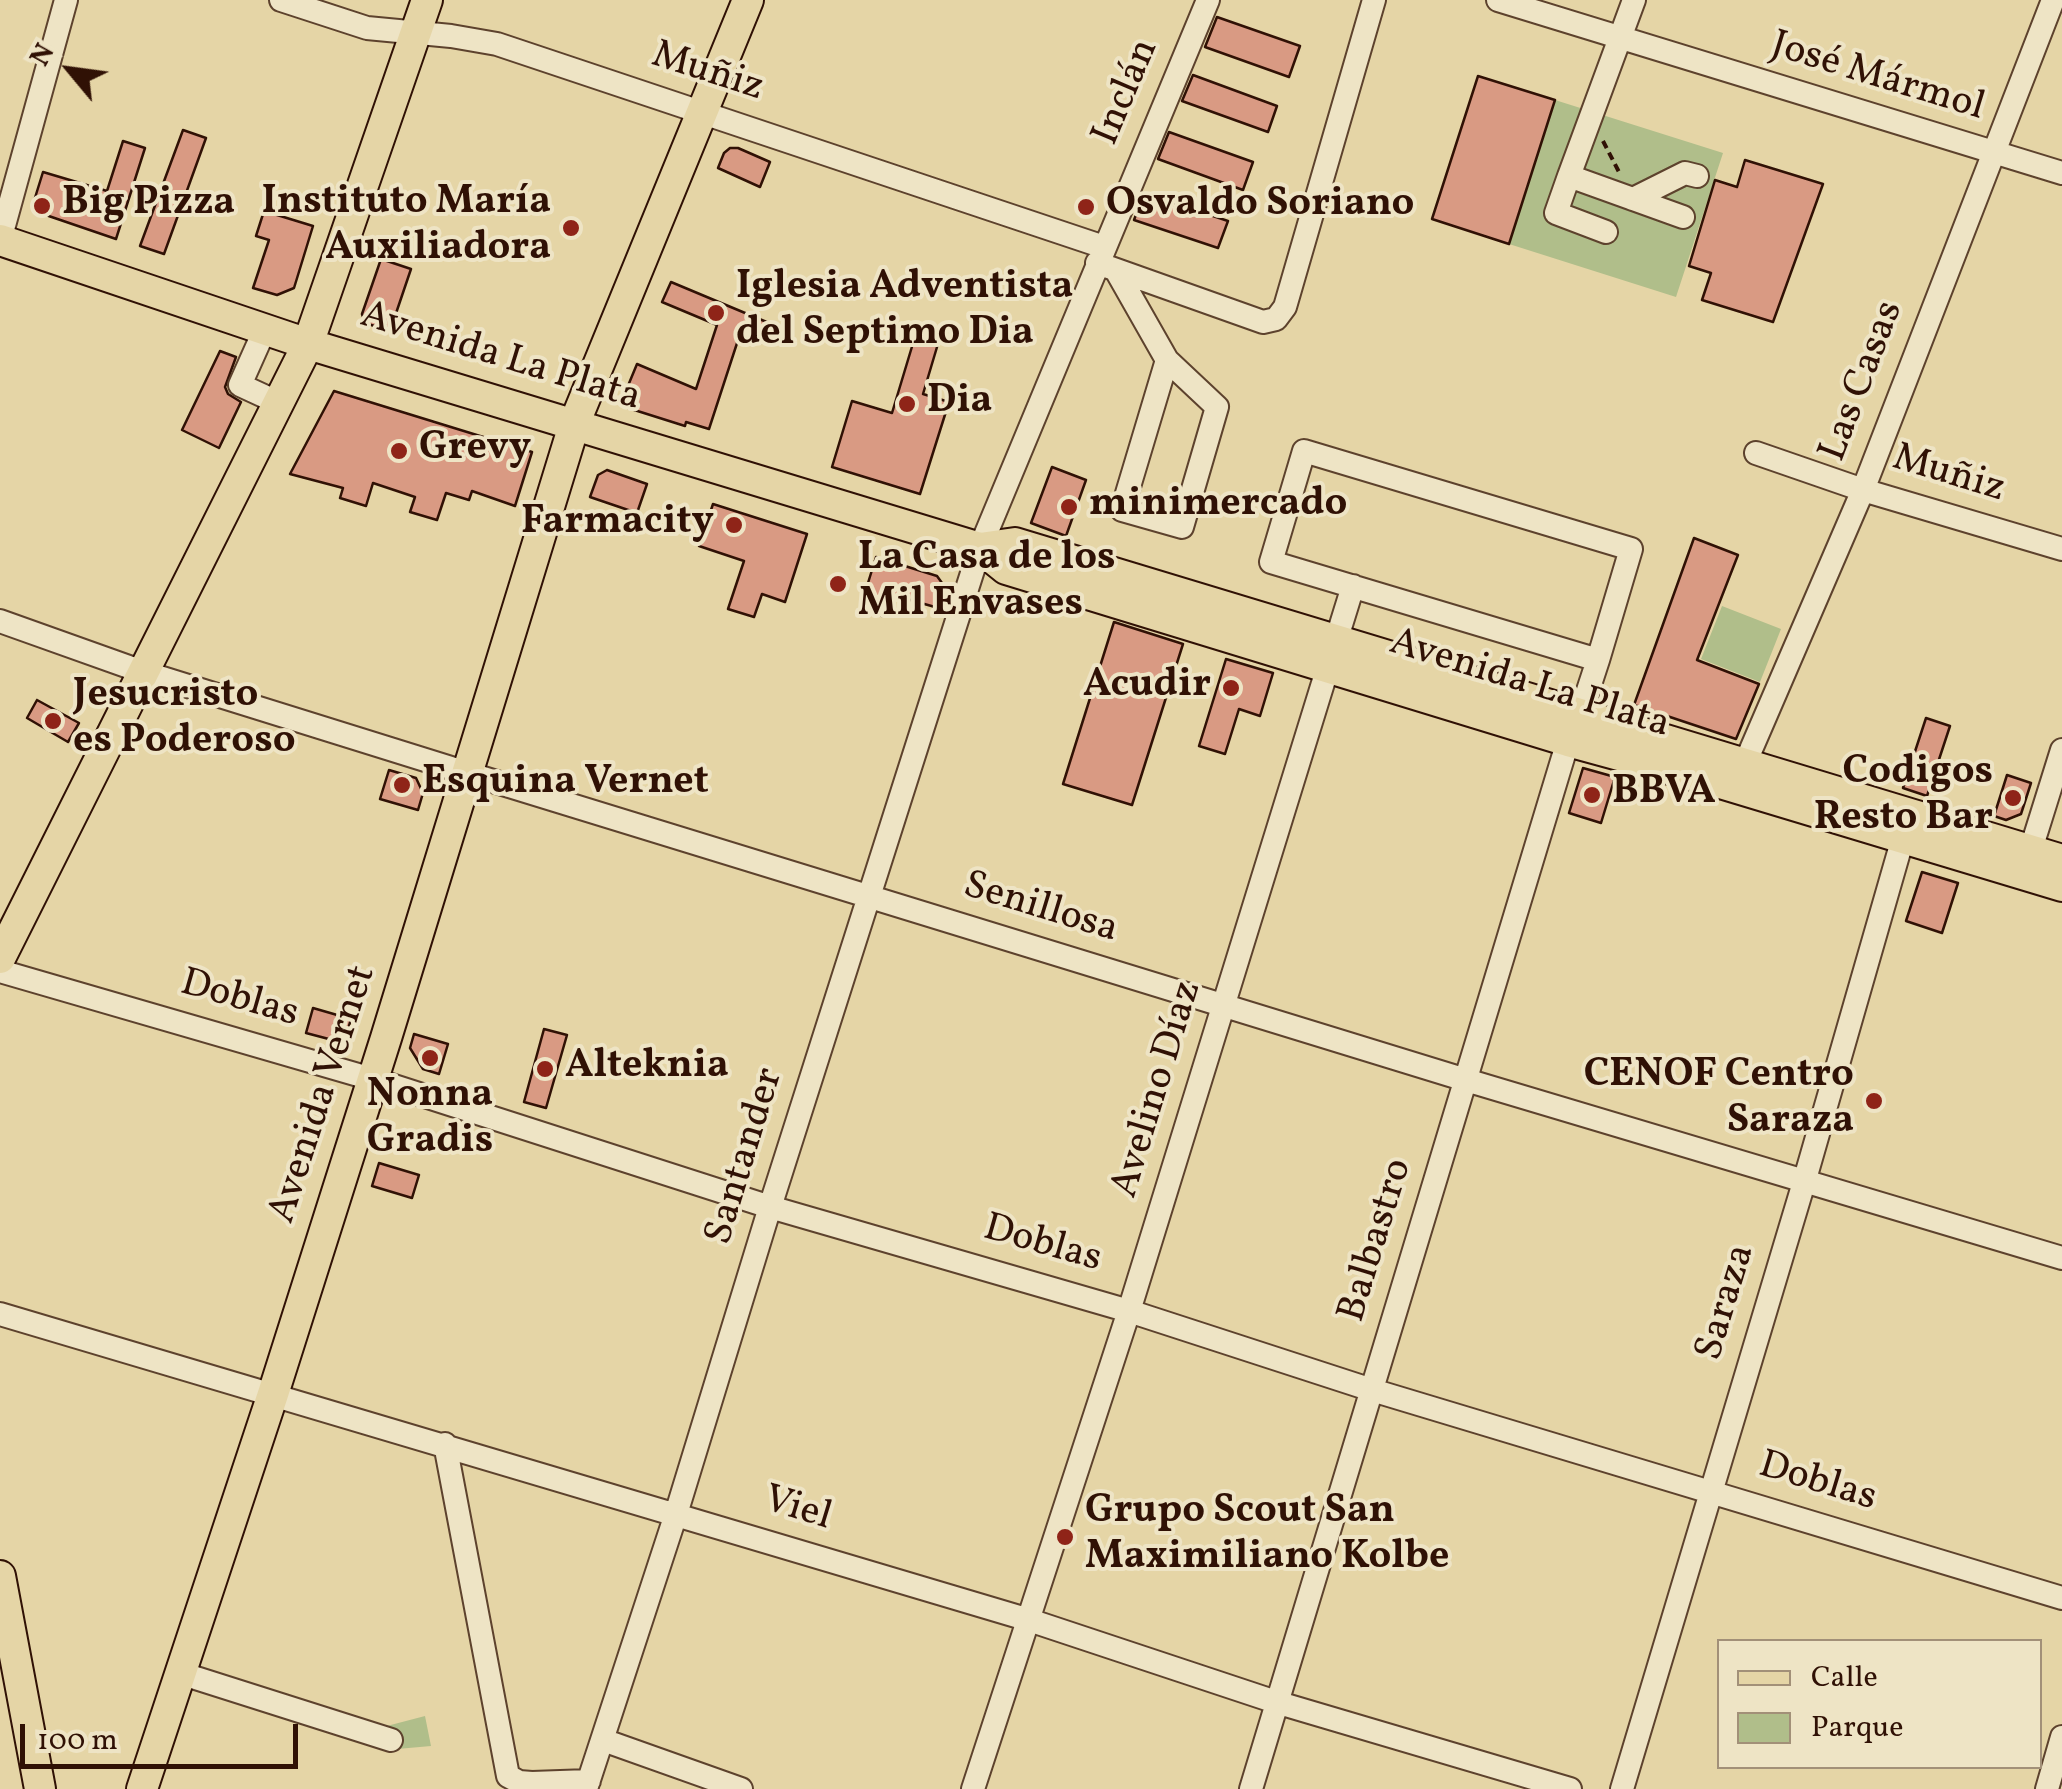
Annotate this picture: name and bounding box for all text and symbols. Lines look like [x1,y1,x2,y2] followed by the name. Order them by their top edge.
[20,20,120,120] north arrow
[1764,24,1990,134] street label: José Mármol
[645,33,769,115] street label: Muñiz
[1084,33,1172,153] street label: Inclán
[21,37,65,74] text: N
[262,181,551,275] place label: Instituto María Auxiliadora
[62,182,235,230] place label: Big Pizza
[1106,183,1414,231] place label: Osvaldo Soriano
[31,195,53,217] marker: Big Pizza
[1075,196,1097,218] marker: Osvaldo Soriano
[560,217,582,239] marker: Instituto María Auxiliadora
[736,266,1073,360] place label: Iglesia Adventista del Septimo Dia
[354,294,646,424] street label: Avenida La Plata
[1812,295,1916,469] street label: Las Casas
[705,302,727,324] marker: Iglesia Adventista del Septimo Dia
[927,380,992,428] place label: Dia
[896,393,918,415] marker: Dia
[419,427,531,475] place label: Grevy
[1886,436,2010,516] street label: Muñiz
[388,440,410,462] marker: Grevy
[1089,483,1347,531] place label: minimercado
[1058,496,1080,518] marker: minimercado
[521,501,714,549] place label: Farmacity
[723,514,745,536] marker: Farmacity
[858,537,1116,631] place label: La Casa de los Mil Envases
[827,573,849,595] marker: La Casa de los Mil Envases
[1383,621,1675,751] street label: Avenida La Plata
[1083,664,1211,712] place label: Acudir
[73,674,296,768] place label: Jesucristo es Poderoso
[1220,677,1242,699] marker: Acudir
[42,710,64,732] marker: Jesucristo es Poderoso
[1814,751,1993,845] place label: Codigos Resto Bar
[422,761,709,809] place label: Esquina Vernet
[1612,771,1716,819] place label: BBVA
[391,774,413,796] marker: Esquina Vernet
[1581,784,1603,806] marker: BBVA
[2002,787,2024,809] marker: Codigos Resto Bar
[957,864,1123,956] street label: Senillosa
[261,960,389,1230] street label: Avenida Vernet
[174,961,304,1041] street label: Doblas
[1103,976,1215,1204] street label: Avelino Díaz
[565,1045,729,1093] place label: Alteknia
[419,1047,441,1069] marker: Nonna Gradis
[1584,1054,1854,1148] place label: CENOF Centro Saraza
[534,1058,556,1080] marker: Alteknia
[697,1063,797,1251] street label: Santander
[367,1074,493,1168] place label: Nonna Gradis
[1863,1090,1885,1112] marker: CENOF Centro Saraza
[1331,1154,1425,1328] street label: Balbastro
[977,1206,1107,1286] street label: Doblas
[1688,1239,1768,1367] street label: Saraza
[1752,1443,1882,1525] street label: Doblas
[757,1478,837,1544] street label: Viel
[1085,1490,1449,1584] place label: Grupo Scout San Maximiliano Kolbe
[1054,1526,1076,1548] marker: Grupo Scout San Maximiliano Kolbe
[1717,1639,2042,1769] legend
[1811,1657,1878,1699] text: Calle
[25,1704,302,1766] scale bar
[1811,1707,1903,1749] text: Parque
[37,1720,118,1762] text: 100 m

